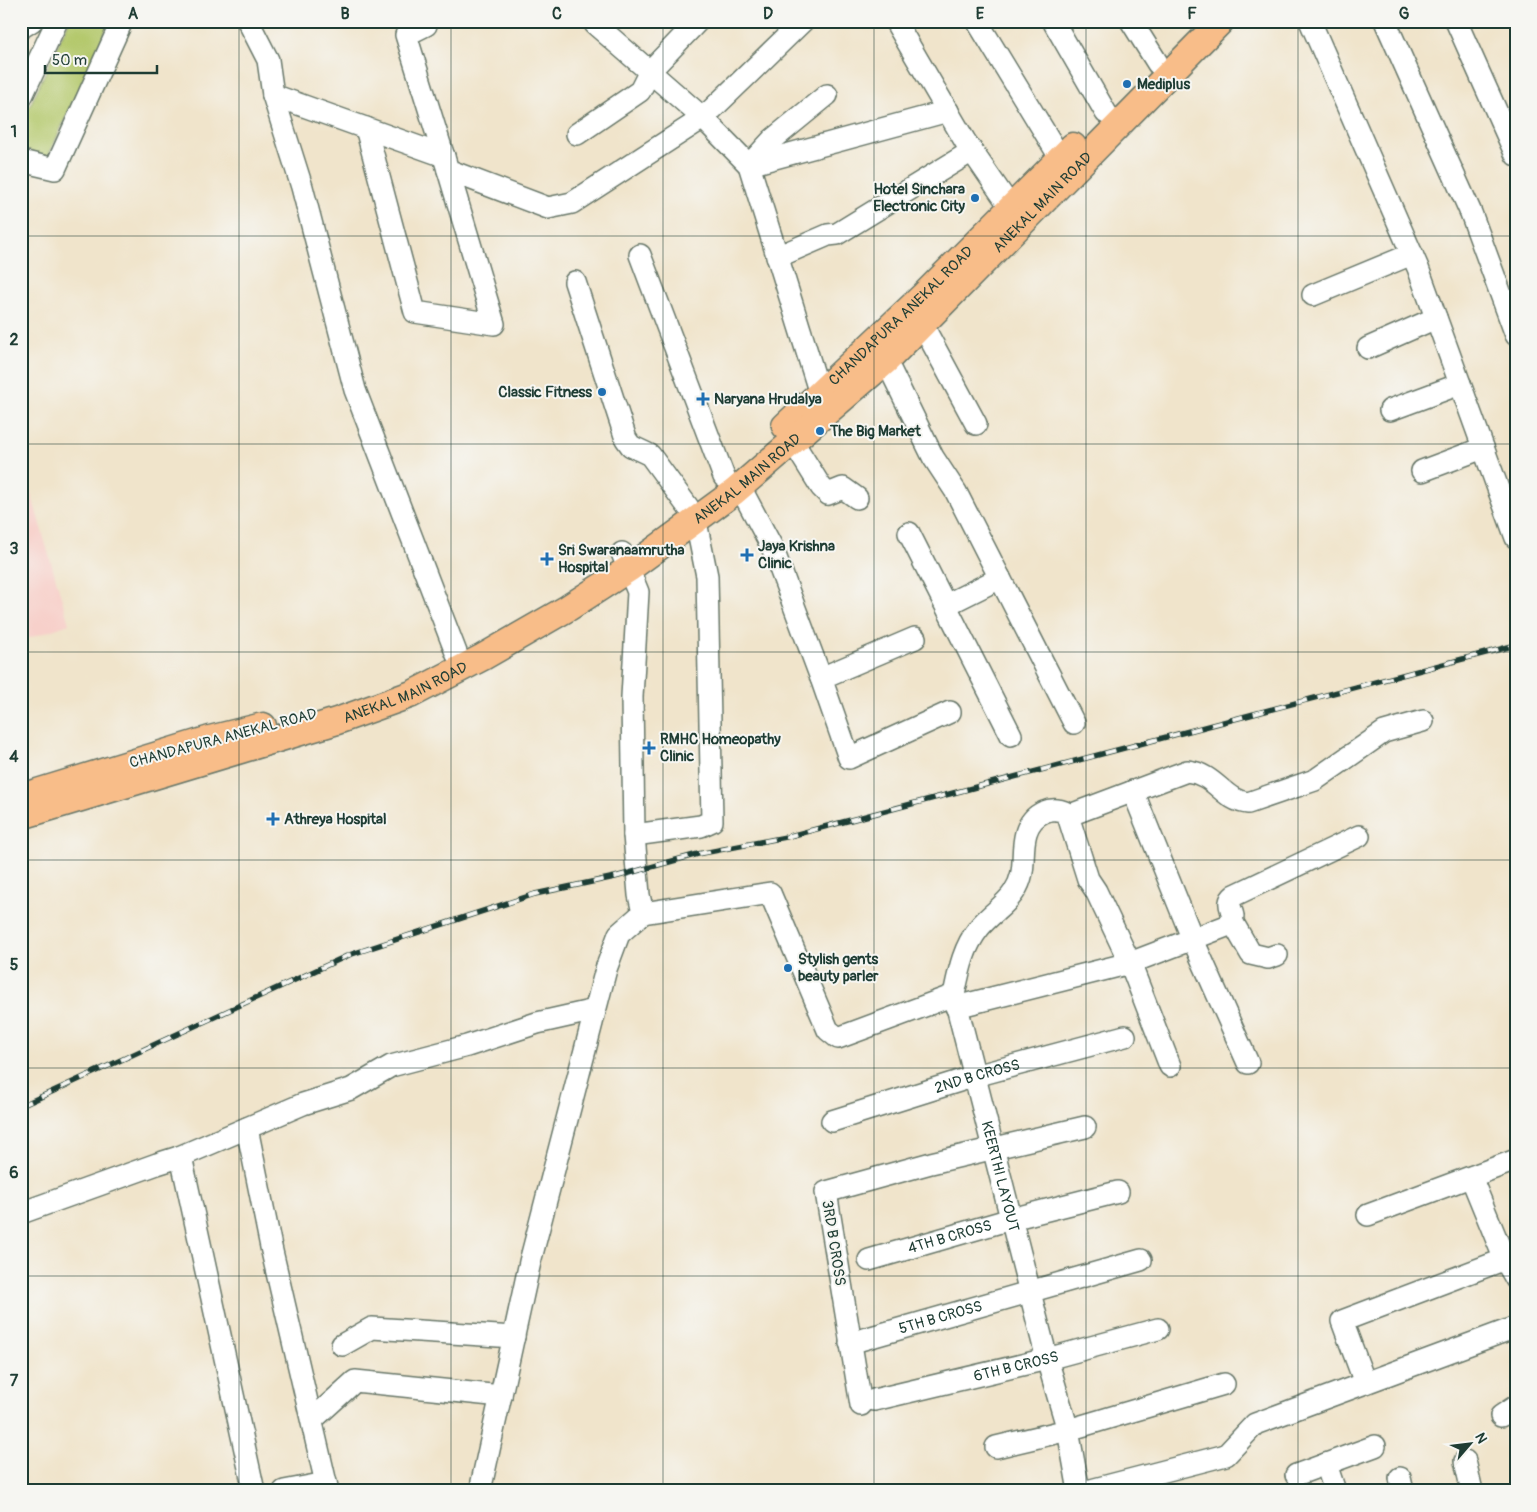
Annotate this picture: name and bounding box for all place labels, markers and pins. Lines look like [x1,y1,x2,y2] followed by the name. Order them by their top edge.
[1137,75,1190,94] place label: Mediplus
[1121,78,1133,90] marker: Mediplus
[873,180,966,216] place label: Hotel Sinchara Electronic City
[969,192,981,204] marker: Hotel Sinchara Electronic City
[498,383,592,402] place label: Classic Fitness
[596,386,608,398] marker: Classic Fitness
[714,390,822,409] place label: Naryana Hrudalya
[696,392,710,406] marker: Naryana Hrudalya
[829,422,922,441] place label: The Big Market
[814,425,826,437] marker: The Big Market
[758,537,835,573] place label: Jaya Krishna Clinic
[558,541,684,577] place label: Sri Swaranaamrutha Hospital
[740,548,754,562] marker: Jaya Krishna Clinic
[540,552,554,566] marker: Sri Swaranaamrutha Hospital
[660,730,781,766] place label: RMHC Homeopathy Clinic
[642,741,656,755] marker: RMHC Homeopathy Clinic
[284,810,387,829] place label: Athreya Hospital
[266,812,280,826] marker: Athreya Hospital
[798,950,879,986] place label: Stylish gents beauty parler
[782,962,794,974] marker: Stylish gents beauty parler

